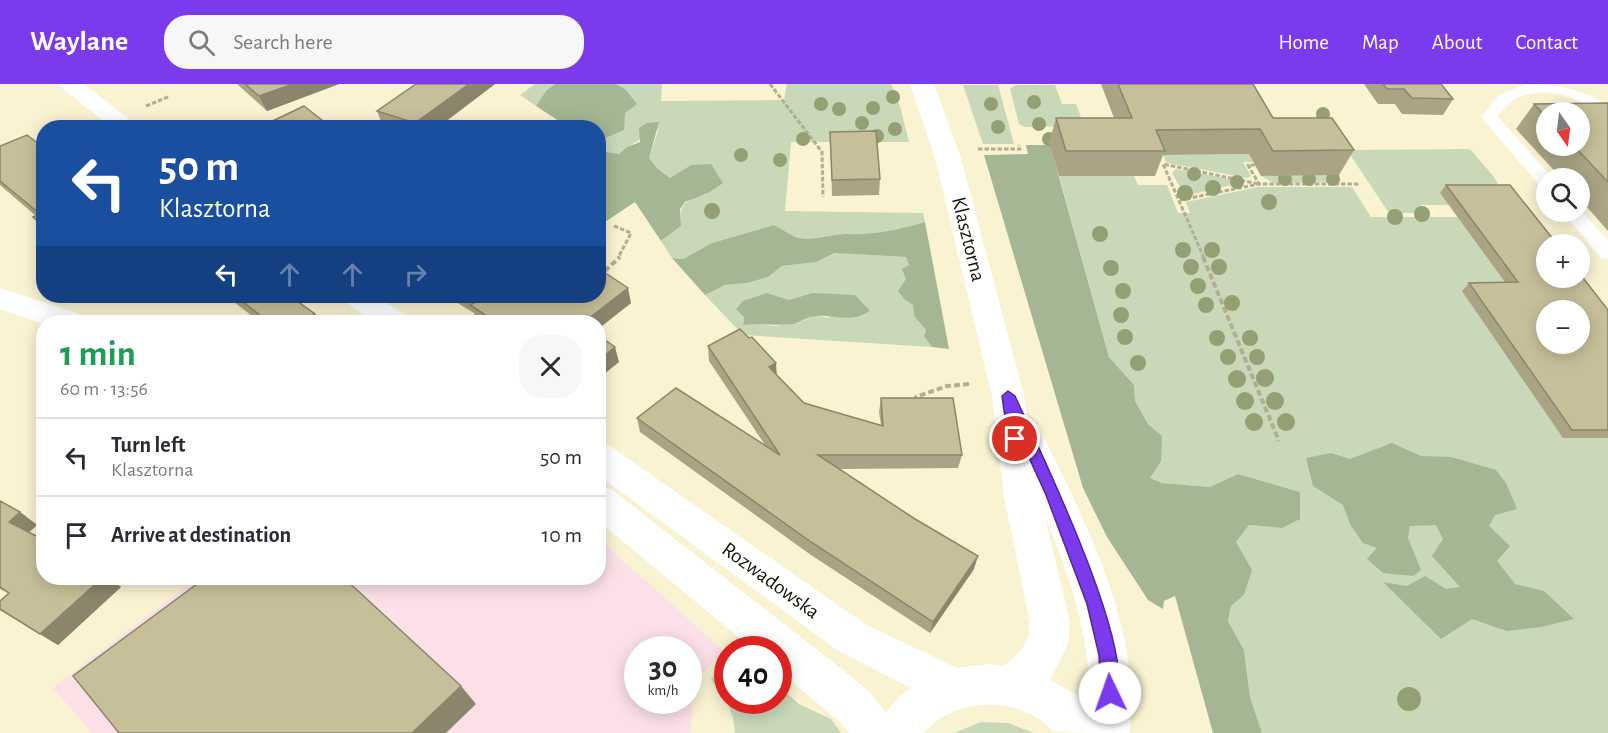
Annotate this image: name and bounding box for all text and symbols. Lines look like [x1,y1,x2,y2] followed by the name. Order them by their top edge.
[164,15,584,69] search box
[185,26,218,59] icon: search
[30,28,128,56] text: Waylane
[233,31,333,53] text: Search here
[1278,32,1329,53] text: Home
[1362,32,1399,53] text: Map
[1432,32,1482,53] text: About
[1515,32,1578,53] text: Contact
[1536,102,1590,156] north arrow
[1536,102,1590,354] map controls
[60,144,138,222] icon: left
[159,146,239,188] text: 50 m
[1536,168,1590,222] button: search
[159,195,270,222] text: Klasztorna
[948,195,989,284] street label: Klasztorna
[1536,234,1590,288] button: +
[210,258,243,291] icon: left
[273,258,306,291] icon: ahead
[336,258,369,291] icon: ahead
[399,258,432,291] icon: right
[1536,300,1590,354] button: −
[519,335,582,398] button: close
[60,336,136,372] text: 1 min
[60,379,148,399] text: 60 m · 13:56
[989,413,1040,464] pin
[998,422,1031,455] icon: arrive
[111,434,185,456] text: Turn left
[60,441,93,474] icon: left
[540,446,582,468] text: 50 m
[111,460,194,480] text: Klasztorna
[60,519,93,552] icon: arrive
[111,524,291,546] text: Arrive at destination
[542,524,582,546] text: 10 m
[718,538,824,623] street label: Rozwadowska
[714,636,792,714] speed limit sign: 40
[649,653,677,683] text: 30
[1078,661,1142,725] position arrow
[648,683,678,698] text: km/h

